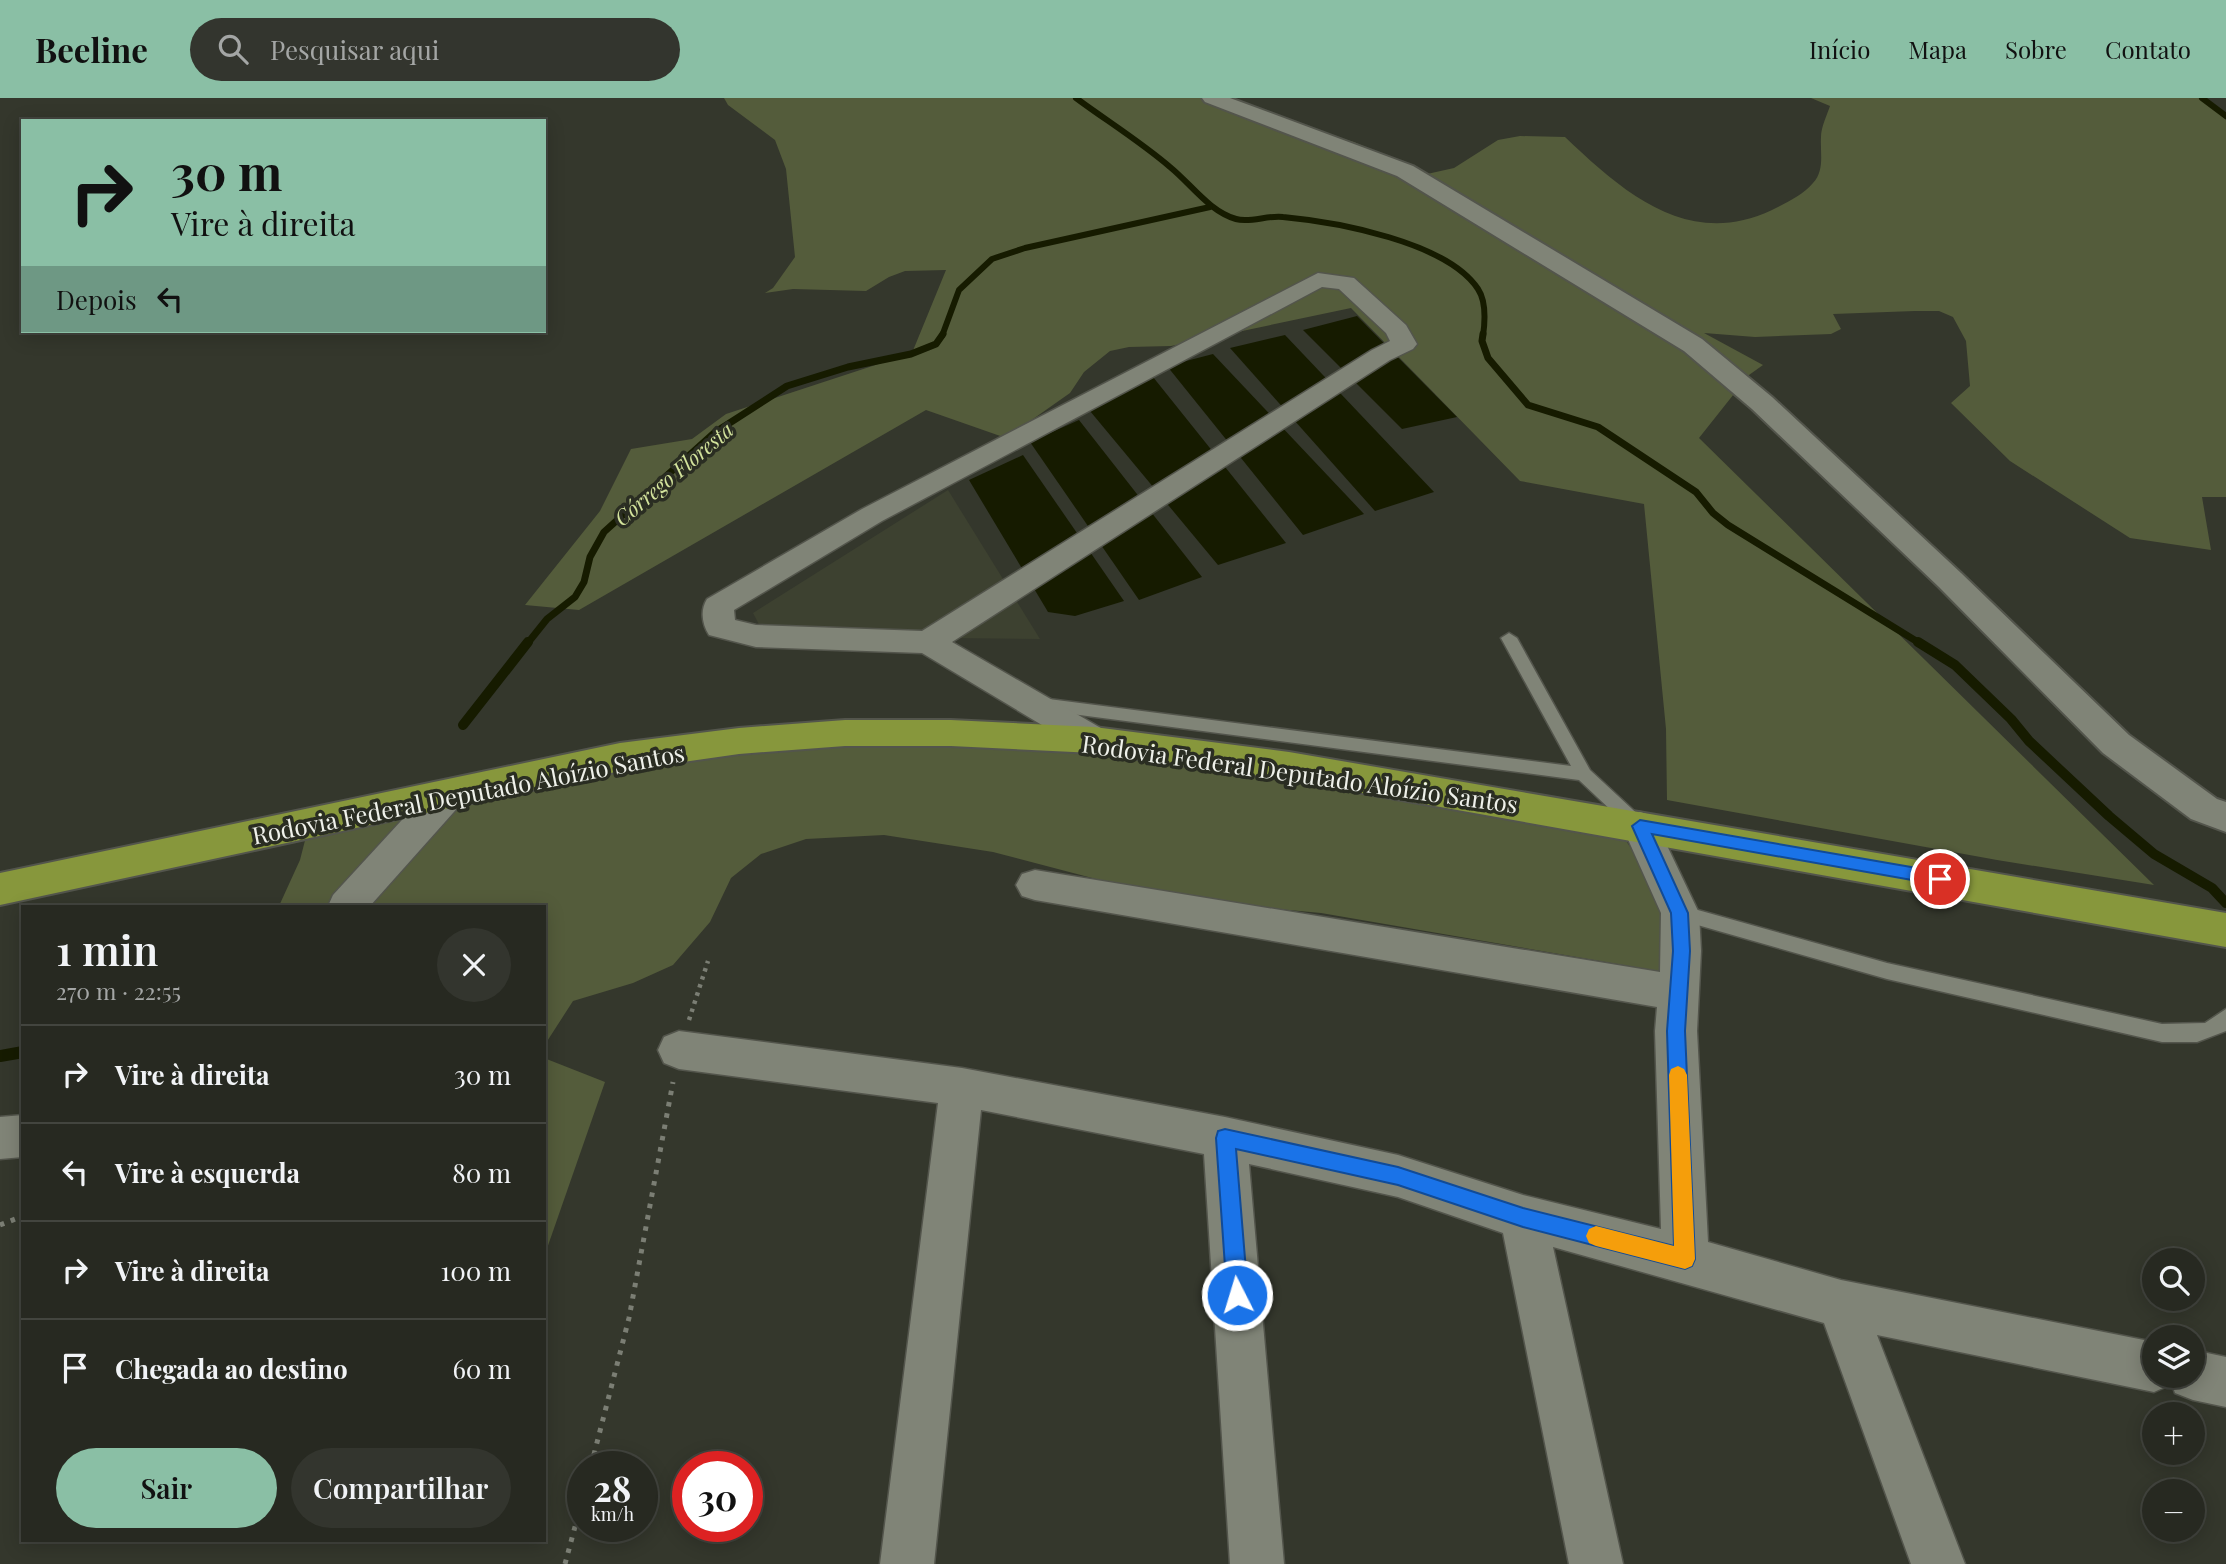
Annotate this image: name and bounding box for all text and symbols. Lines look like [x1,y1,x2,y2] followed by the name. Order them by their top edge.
[190,18,680,81] search box
[35,27,148,71] text: Beeline
[214,30,252,68] icon: search
[270,32,439,67] text: Pesquisar aqui
[1809,33,1870,65] text: Início
[1908,33,1967,65] text: Mapa
[2005,33,2067,65] text: Sobre
[2105,33,2191,65] text: Contato
[171,138,282,203] text: 30 m
[56,147,147,238] icon: right
[171,201,355,244] text: Vire à direita
[151,280,189,318] icon: left
[56,282,137,317] text: Depois
[608,415,738,531] water label: Córrego Floresta
[1080,727,1520,819] street label: Rodovia Federal Deputado Aloízio Santos
[249,735,687,851] street label: Rodovia Federal Deputado Aloízio Santos
[1910,849,1970,909] pin
[1921,860,1959,898] icon: arrive
[56,921,158,977] text: 1 min
[437,928,511,1002] button: close
[56,975,181,1006] text: 270 m · 22:55
[56,1055,94,1093] icon: right
[115,1057,270,1092] text: Vire à direita
[454,1057,511,1092] text: 30 m
[56,1153,94,1191] icon: left
[115,1155,300,1190] text: Vire à esquerda
[452,1155,511,1190] text: 80 m
[2142,1248,2205,1542] map controls
[2142,1248,2205,1311] button: search
[56,1251,94,1289] icon: right
[115,1253,270,1288] text: Vire à direita
[441,1253,511,1288] text: 100 m
[1200,1258,1274,1332] position arrow
[2142,1325,2205,1388] button: layers
[56,1349,94,1387] icon: arrive
[115,1351,348,1386] text: Chegada ao destino
[452,1351,511,1386] text: 60 m
[2142,1402,2205,1465] button: +
[56,1448,277,1528] button: Sair
[291,1448,511,1528] button: Compartilhar
[672,1451,763,1542] speed limit sign: 30
[594,1464,631,1511] text: 28
[2142,1479,2205,1542] button: −
[591,1502,634,1526] text: km/h

